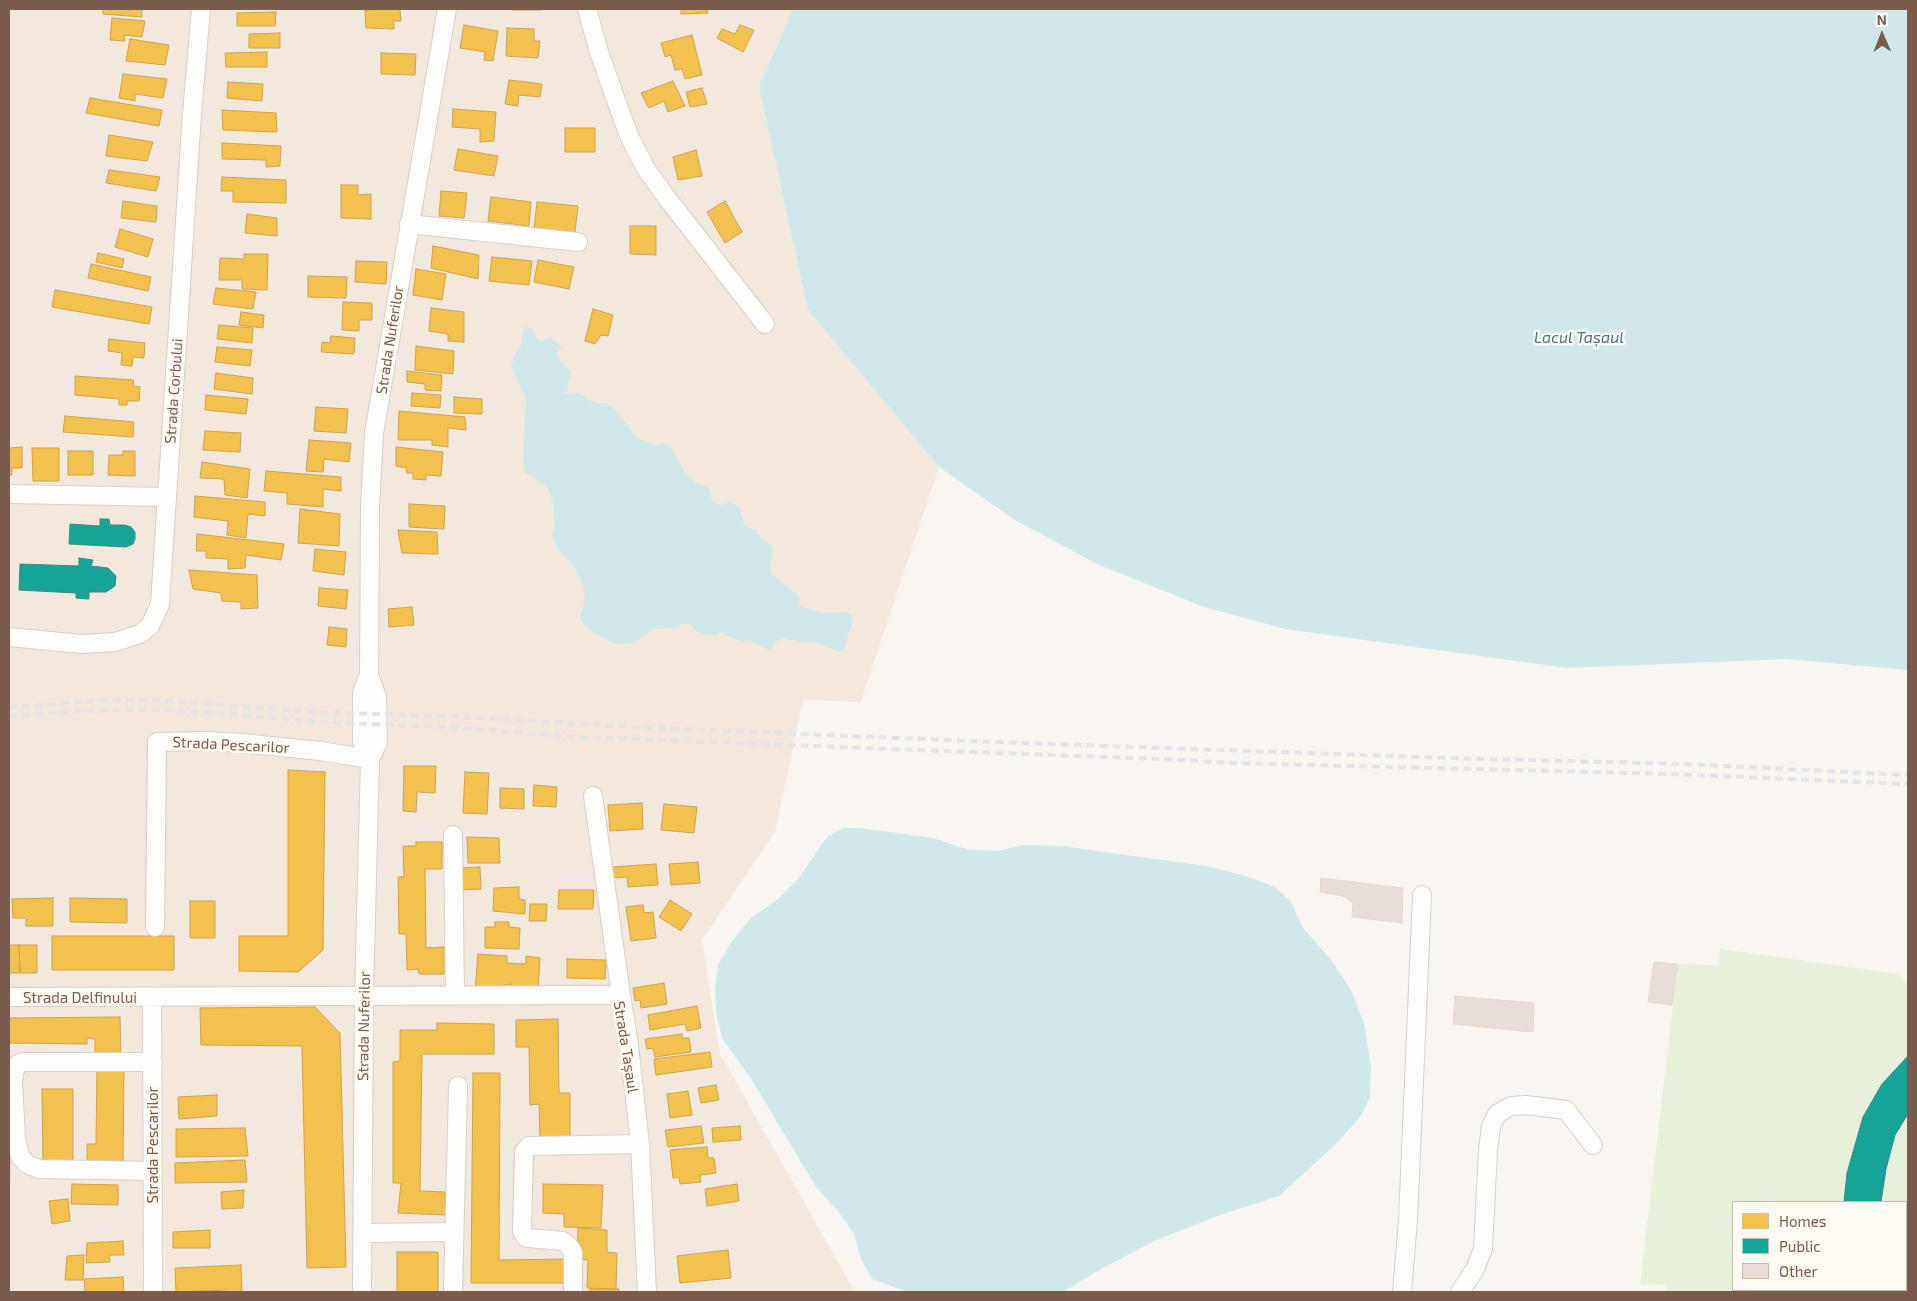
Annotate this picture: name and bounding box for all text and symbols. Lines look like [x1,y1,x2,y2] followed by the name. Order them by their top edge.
[1857,10,1907,60] north arrow
[1877,11,1887,28] text: N
[373,284,407,396] street label: Strada Nuferilor
[1534,328,1624,348] water label: Lacul Tașaul
[161,338,187,444] street label: Strada Corbului
[172,733,290,757] street label: Strada Pescarilor
[354,971,374,1081] street label: Strada Nuferilor
[23,989,137,1007] street label: Strada Delfinului
[610,1000,642,1094] street label: Strada Tașaul
[144,1086,162,1204] street label: Strada Pescarilor
[1732,1201,1907,1291] legend
[1779,1212,1826,1230] text: Homes
[1779,1237,1820,1255] text: Public
[1779,1262,1818,1280] text: Other

